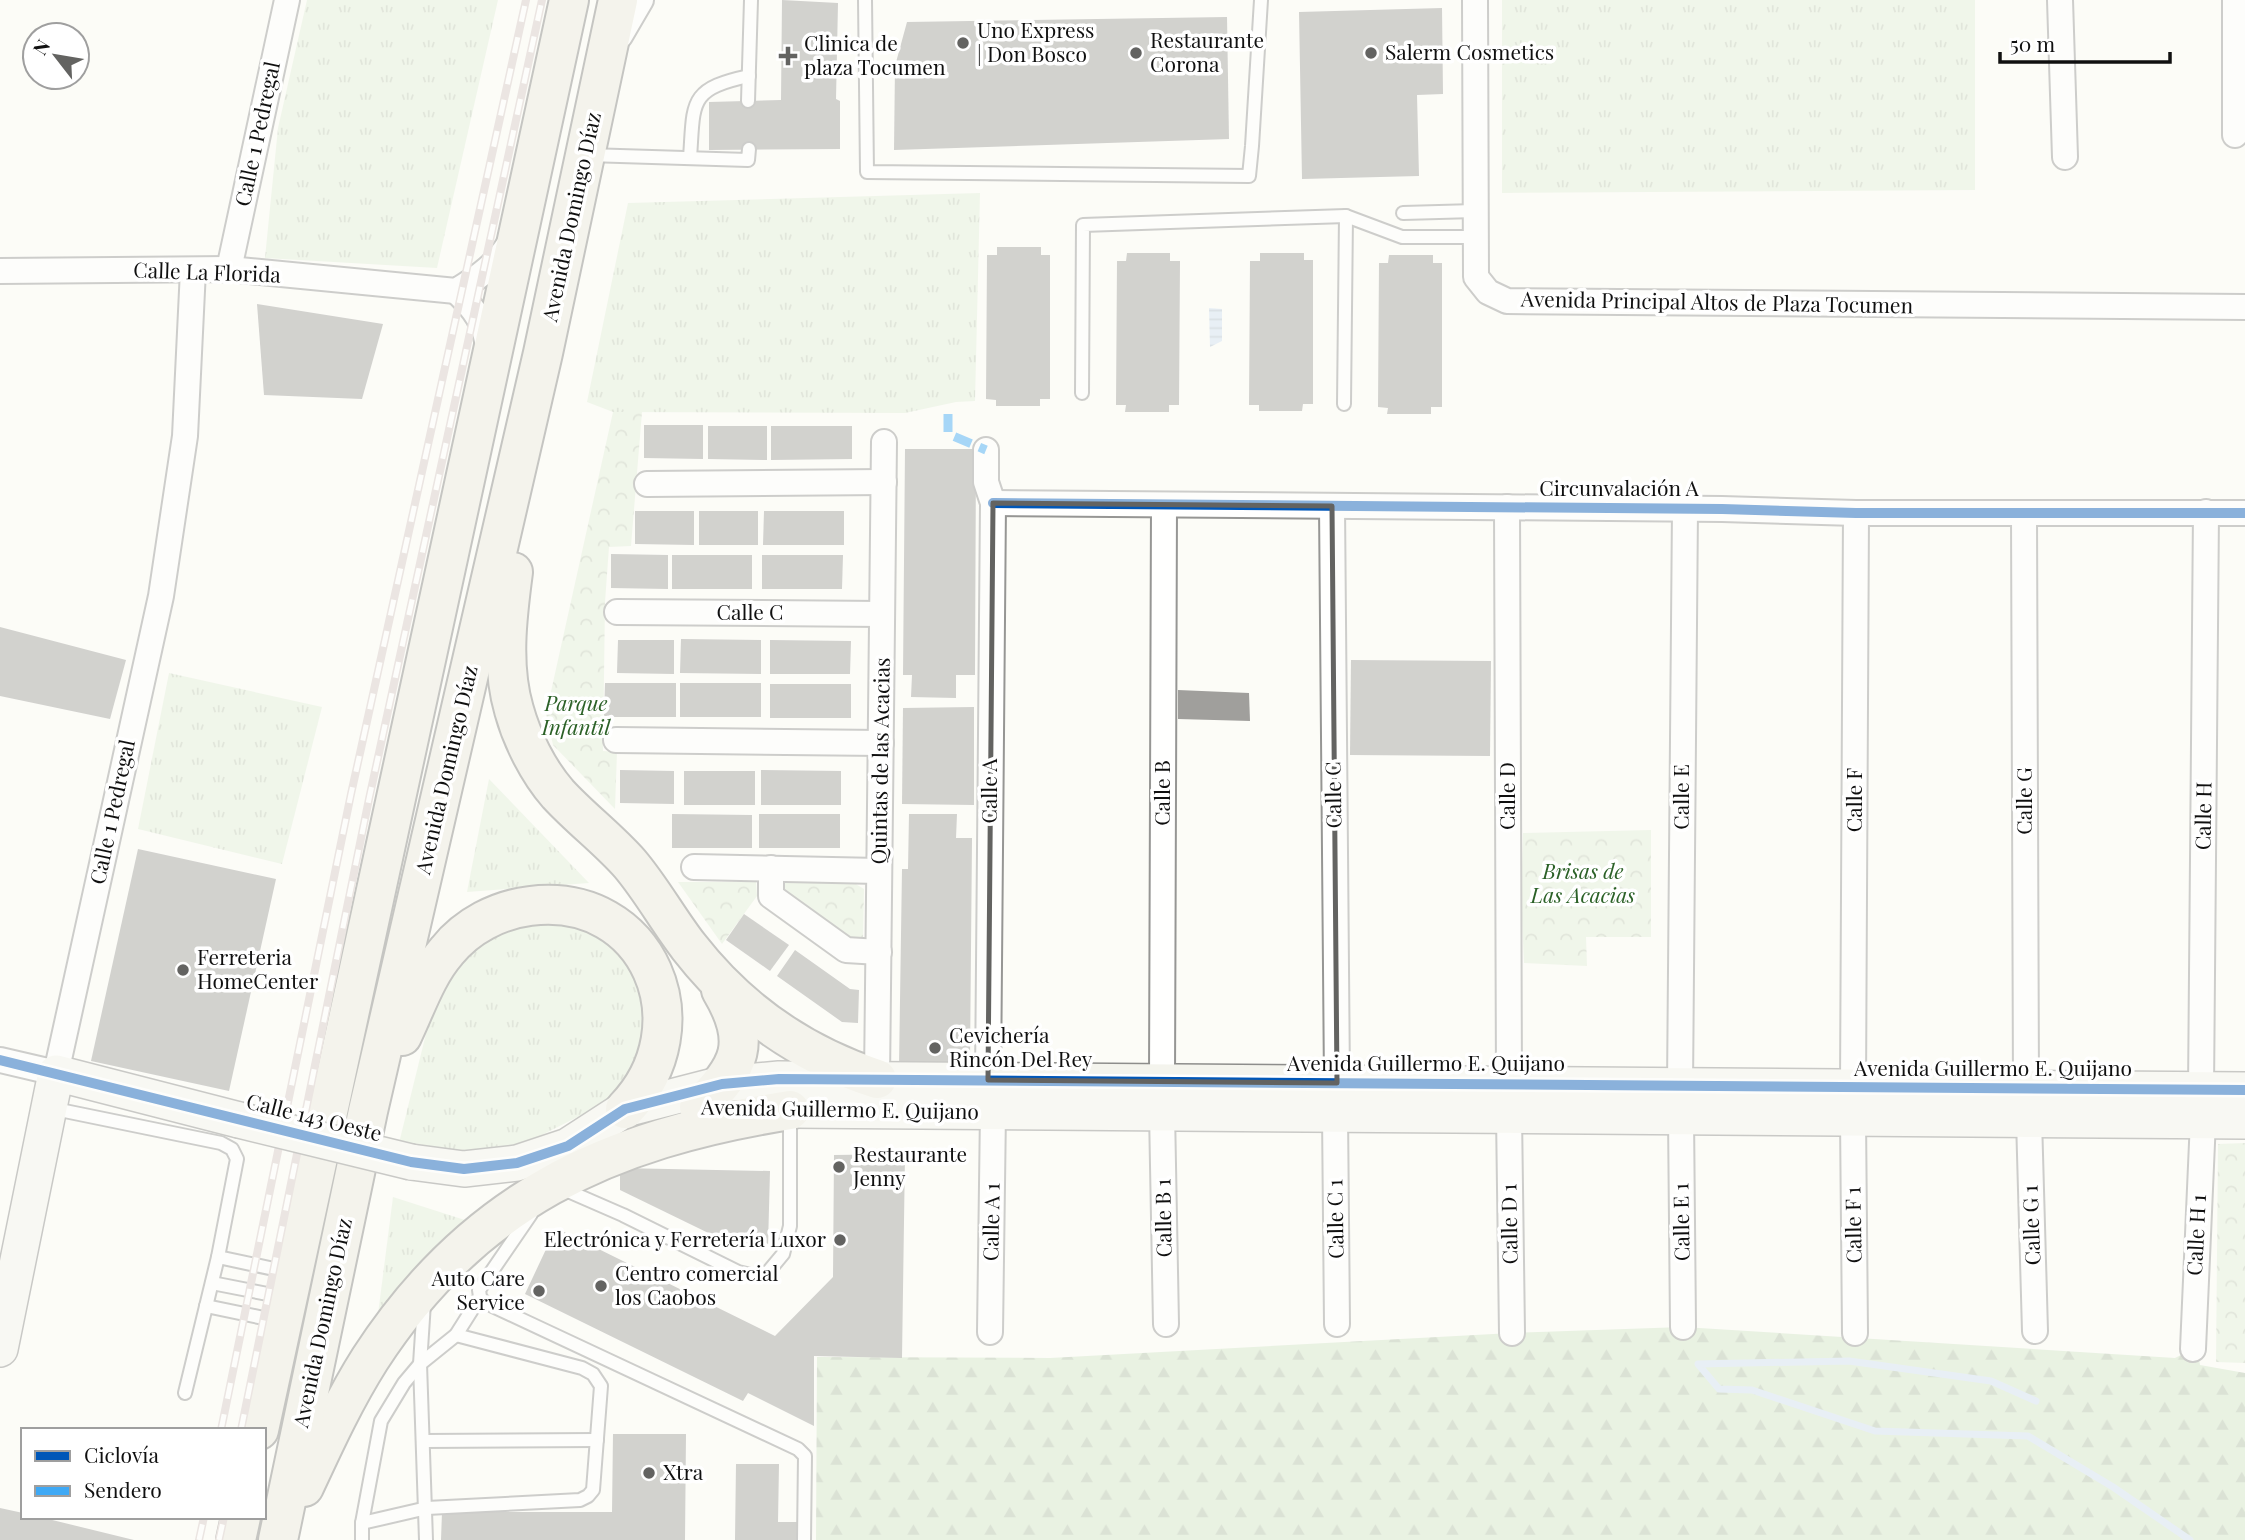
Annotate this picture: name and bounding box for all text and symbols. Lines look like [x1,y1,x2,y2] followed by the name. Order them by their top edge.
[977,15,1095,67] place label: Uno Express | Don Bosco
[21,21,91,91] north arrow
[2000,21,2170,65] scale bar
[1150,25,1264,77] place label: Restaurante Corona
[804,28,946,80] place label: Clinica de plaza Tocumen
[2010,29,2056,57] text: 50 m
[26,34,55,59] text: N
[955,35,971,51] marker: Uno Express | Don Bosco
[1385,37,1554,65] place label: Salerm Cosmetics
[1128,45,1144,61] marker: Restaurante Corona
[1363,45,1379,61] marker: Salerm Cosmetics
[778,46,798,66] marker: Clinica de plaza Tocumen
[227,59,285,209] street label: Calle 1 Pedregal
[534,109,606,325] street label: Avenida Domingo Díaz
[133,254,282,288] street label: Calle La Florida
[1520,284,1914,318] street label: Avenida Principal Altos de Plaza Tocumen
[1539,473,1700,501] street label: Circunvalación A
[716,597,784,625] street label: Calle C
[863,657,895,865] street label: Quintas de las Acacias
[407,662,483,878] street label: Avenida Domingo Díaz
[541,688,612,740] park label: Parque Infantil
[82,737,140,887] street label: Calle 1 Pedregal
[974,758,1002,824] street label: Calle A
[1147,760,1175,826] street label: Calle B
[1317,761,1347,829] street label: Calle C
[1492,762,1520,830] street label: Calle D
[1666,764,1694,830] street label: Calle E
[2009,767,2037,835] street label: Calle G
[1839,768,1867,832] street label: Calle F
[2187,781,2217,850] street label: Calle H
[1530,856,1635,908] park label: Brisas de Las Acacias
[197,942,319,994] place label: Ferreteria HomeCenter
[175,962,191,978] marker: Ferreteria HomeCenter
[949,1020,1093,1072] place label: Cevichería Rincón Del Rey
[927,1040,943,1056] marker: Cevichería Rincón Del Rey
[1286,1048,1565,1076] street label: Avenida Guillermo E. Quijano
[1853,1053,2132,1081] street label: Avenida Guillermo E. Quijano
[244,1086,385,1146] street label: Calle 143 Oeste
[700,1092,979,1124] street label: Avenida Guillermo E. Quijano
[852,1139,967,1191] place label: Restaurante Jenny
[831,1159,847,1175] marker: Restaurante Jenny
[1147,1178,1177,1258] street label: Calle B 1
[1319,1179,1349,1259] street label: Calle C 1
[975,1182,1005,1261] street label: Calle A 1
[1665,1182,1695,1261] street label: Calle E 1
[1493,1183,1523,1265] street label: Calle D 1
[2015,1184,2045,1266] street label: Calle G 1
[1837,1186,1867,1264] street label: Calle F 1
[2179,1193,2211,1276] street label: Calle H 1
[285,1215,357,1431] street label: Avenida Domingo Díaz
[544,1224,827,1252] place label: Electrónica y Ferretería Luxor
[832,1232,848,1248] marker: Electrónica y Ferretería Luxor
[615,1258,778,1310] place label: Centro comercial los Caobos
[431,1263,525,1315] place label: Auto Care Service
[593,1278,609,1294] marker: Centro comercial los Caobos
[531,1283,547,1299] marker: Auto Care Service
[21,1428,266,1519] legend
[84,1440,159,1468] text: Ciclovía
[663,1457,704,1485] place label: Xtra
[641,1465,657,1481] marker: Xtra
[84,1475,162,1503] text: Sendero

